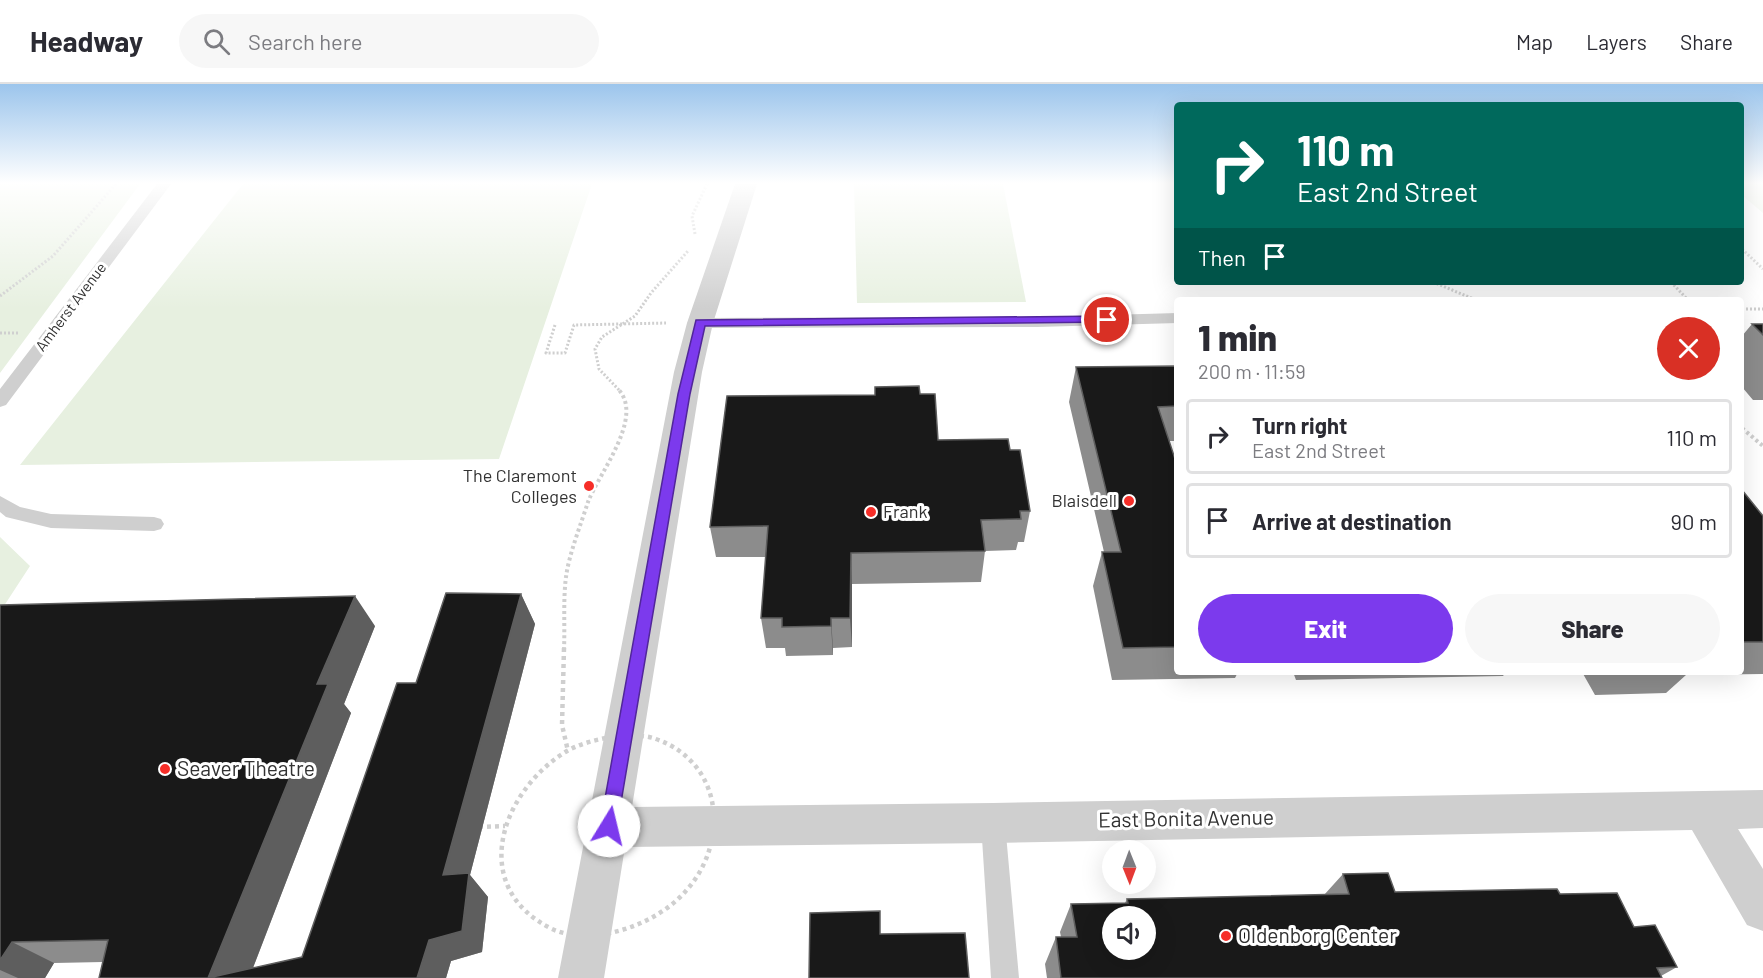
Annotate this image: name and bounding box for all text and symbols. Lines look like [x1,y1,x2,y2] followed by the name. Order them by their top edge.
[179,14,599,68] search box
[30,24,143,58] text: Headway
[200,25,233,58] icon: search
[248,28,362,54] text: Search here
[1516,29,1553,54] text: Map
[1586,29,1647,54] text: Layers
[1680,29,1733,54] text: Share
[1297,124,1394,174] text: 110 m
[1198,126,1276,204] icon: right
[1297,175,1478,207] text: East 2nd Street
[1258,240,1291,273] icon: arrive
[1198,244,1246,270] text: Then
[31,259,109,354] street label: Amherst Avenue
[1081,294,1132,345] pin
[1090,303,1123,336] icon: arrive
[1198,315,1277,358] text: 1 min
[1657,317,1720,380] button: close
[1198,359,1306,383] text: 200 m · 11:59
[1252,412,1347,438] text: Turn right
[1201,420,1234,453] icon: right
[1667,424,1717,450] text: 110 m
[1252,438,1386,462] text: East 2nd Street
[463,464,577,507] place label: The Claremont Colleges
[582,479,596,493] marker: The Claremont Colleges
[1051,489,1117,511] place label: Blaisdell
[1122,494,1136,508] marker: Blaisdell
[883,500,927,522] place label: Frank
[1201,504,1234,537] icon: arrive
[864,505,878,519] marker: Frank
[1252,508,1451,534] text: Arrive at destination
[1671,508,1717,534] text: 90 m
[1198,594,1453,663] button: Exit
[1465,594,1720,663] button: Share
[177,755,315,780] place label: Seaver Theatre
[158,762,172,776] marker: Seaver Theatre
[577,794,641,858] position arrow
[1098,803,1274,832] street label: East Bonita Avenue
[1102,840,1156,894] north arrow
[1102,840,1156,960] map controls
[1102,906,1156,960] button: sound
[1238,922,1397,947] place label: Oldenborg Center
[1219,929,1233,943] marker: Oldenborg Center

